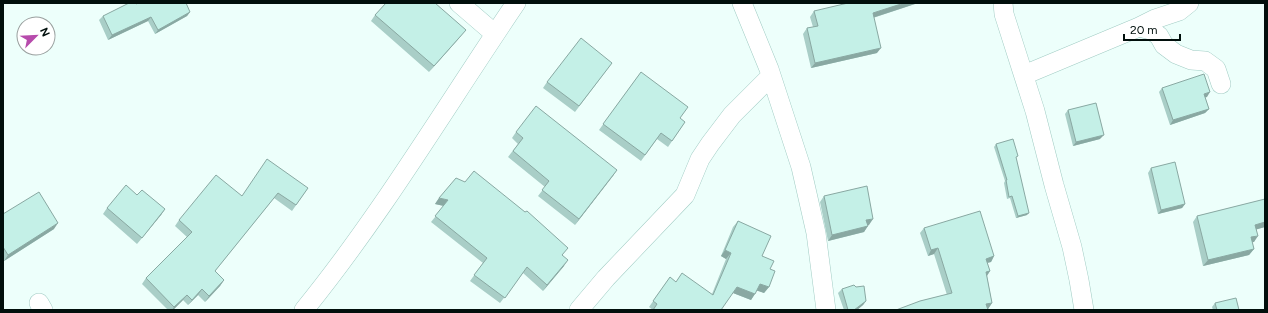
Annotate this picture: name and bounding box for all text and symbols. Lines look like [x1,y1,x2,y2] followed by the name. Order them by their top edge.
[16,16,56,56] north arrow
[1124,16,1180,42] scale bar
[1130,23,1158,37] text: 20 m
[37,26,52,39] text: N

